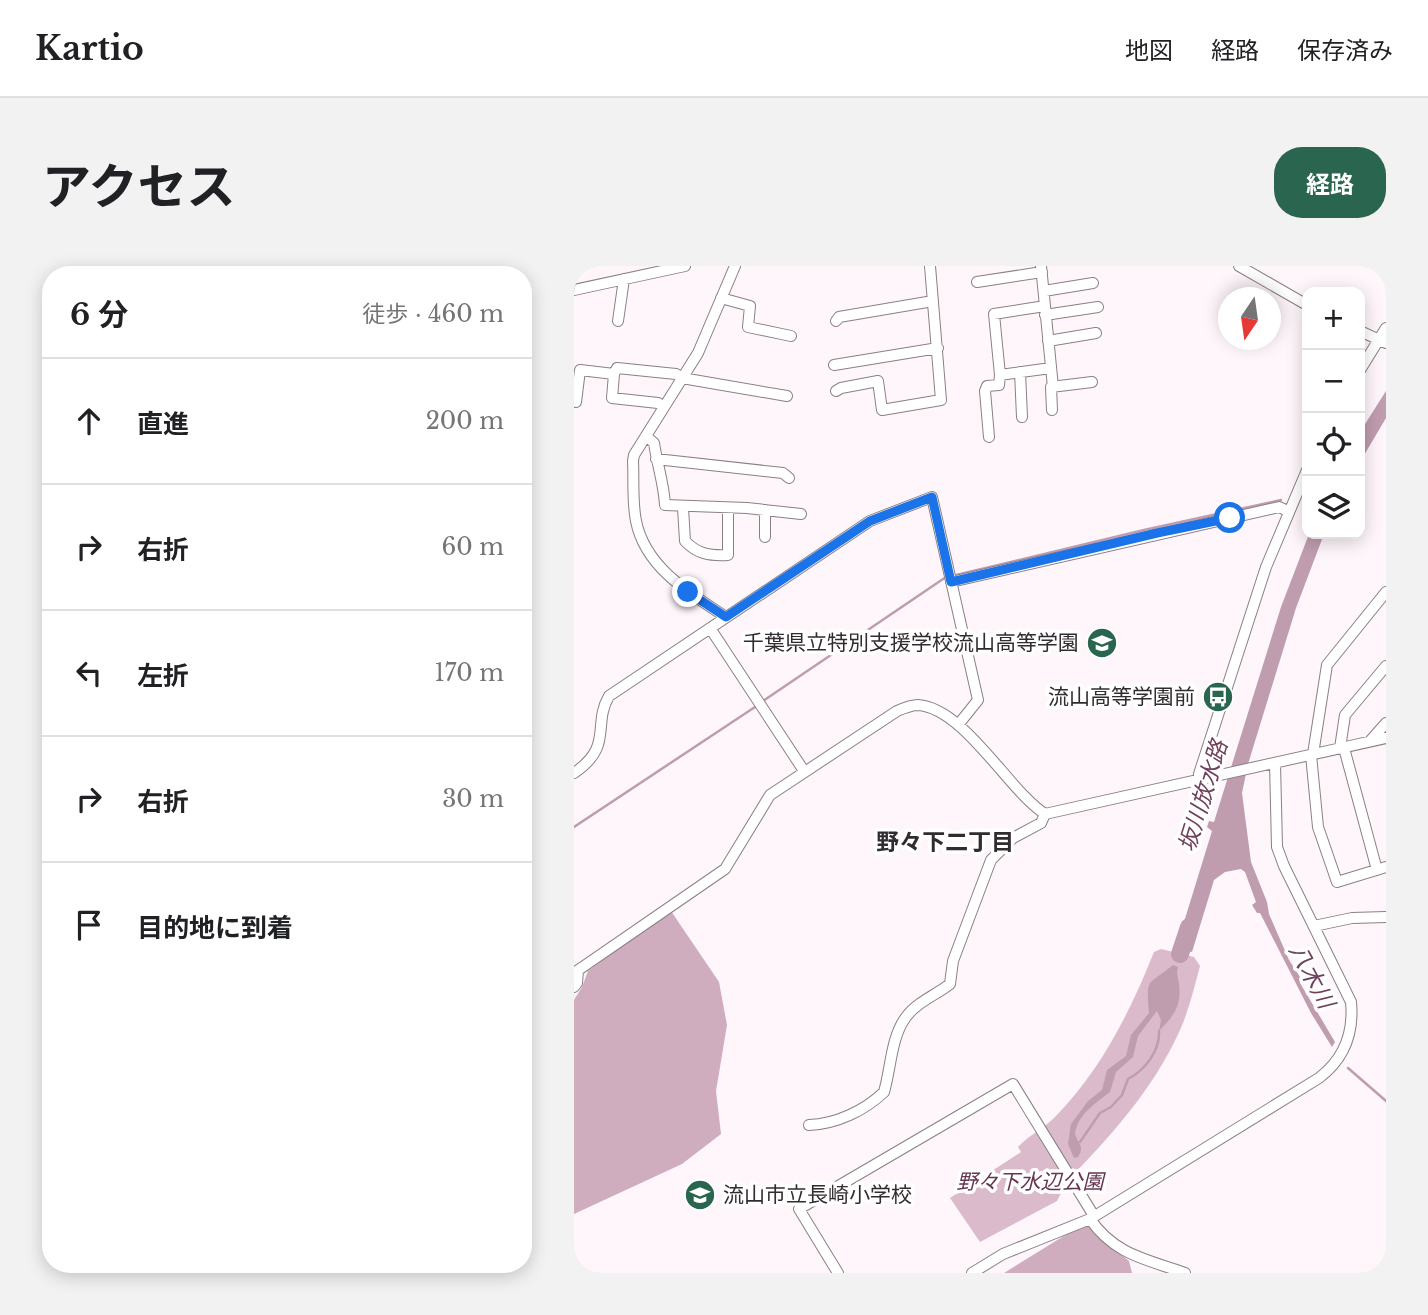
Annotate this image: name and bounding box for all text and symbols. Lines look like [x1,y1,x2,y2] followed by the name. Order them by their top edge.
[35,28,144,69] text: Kartio
[1125,36,1173,65] text: 地図
[1211,36,1259,65] text: 経路
[1297,36,1393,65] text: 保存済み
[1274,147,1386,218] button: 経路
[42,156,236,217] text: アクセス
[1218,287,1281,350] north arrow
[1302,287,1365,539] map controls
[1302,287,1365,350] button: +
[70,296,128,333] text: 6 分
[362,300,504,328] text: 徒歩 · 460 m
[1302,350,1365,413] button: −
[70,402,108,440] icon: ahead
[426,407,504,435] text: 200 m
[137,408,189,440] text: 直進
[1302,413,1365,476] button: locate
[1302,476,1365,539] button: layers
[1214,502,1245,533] route start
[70,528,108,566] icon: right
[442,533,504,561] text: 60 m
[137,534,189,566] text: 右折
[672,576,703,607] route end
[1085,626,1119,660] school or university icon: 千葉県立特別支援学校流山高等学園
[743,630,1079,656] place label: 千葉県立特別支援学校流山高等学園
[70,654,108,692] icon: left
[434,659,504,687] text: 170 m
[137,660,189,692] text: 左折
[1201,680,1235,714] bus stop icon: 流山高等学園前
[1048,684,1195,710] place label: 流山高等学園前
[1173,735,1234,855] water label: 坂川放水路
[70,780,108,818] icon: right
[442,785,504,813] text: 30 m
[137,786,189,818] text: 右折
[876,828,1014,856] district label: 野々下二丁目
[70,906,108,944] icon: arrive
[137,912,293,944] text: 目的地に到着
[1283,939,1342,1016] water label: 八木川
[957,1169,1106,1195] park label: 野々下水辺公園
[683,1178,717,1212] school or university icon: 流山市立長崎小学校
[723,1182,912,1208] place label: 流山市立長崎小学校

